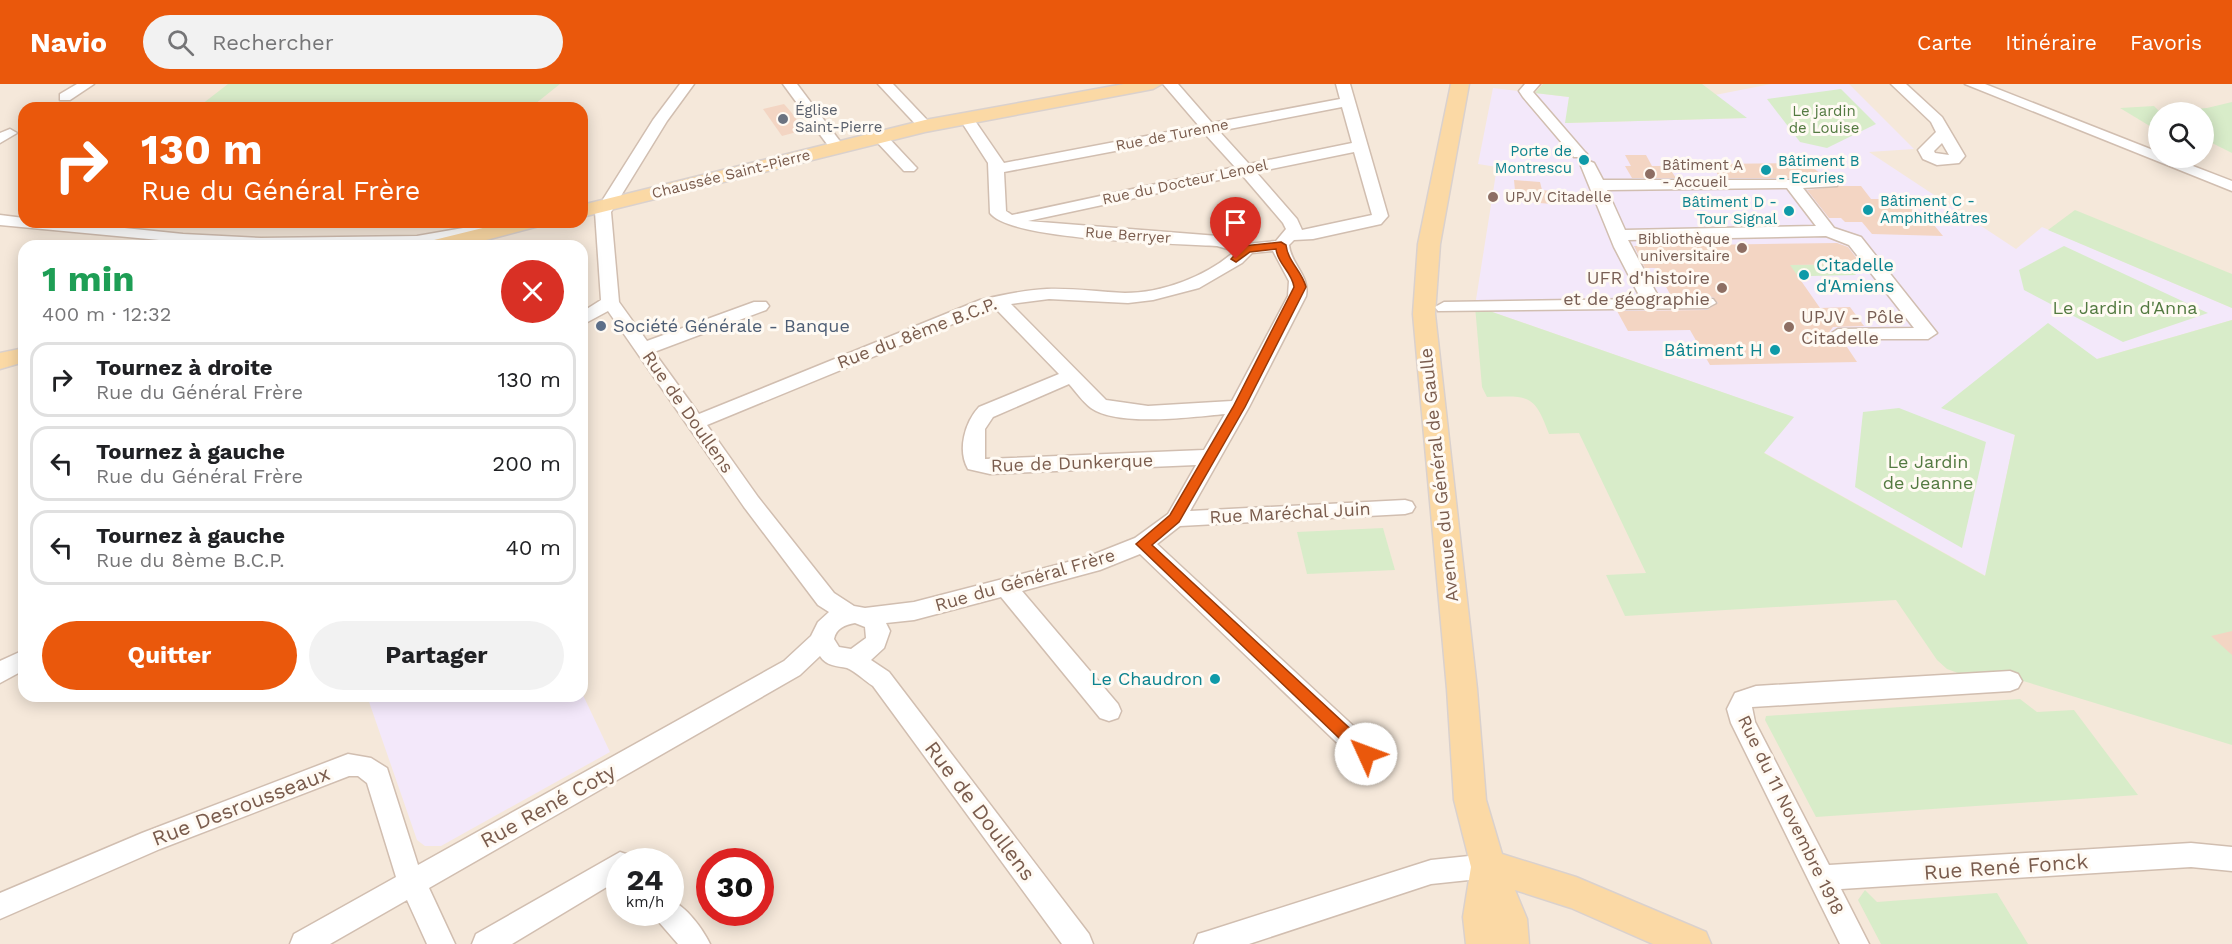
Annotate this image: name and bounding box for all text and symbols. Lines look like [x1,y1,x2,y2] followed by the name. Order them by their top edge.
[143,15,563,69] search box
[30,26,107,59] text: Navio
[164,26,197,59] icon: search
[212,30,334,55] text: Rechercher
[1917,30,1972,55] text: Carte
[2005,30,2097,55] text: Itinéraire
[2130,30,2202,55] text: Favoris
[795,101,882,136] place label: Église Saint-Pierre
[1789,102,1859,137] park label: Le jardin de Louise
[2148,102,2214,168] map controls
[2148,102,2214,168] button: search
[776,112,790,126] marker: Église Saint-Pierre
[1114,115,1230,155] street label: Rue de Turenne
[141,125,263,174] text: 130 m
[42,126,120,204] icon: right
[1495,142,1572,177] place label: Porte de Montrescu
[650,146,812,202] street label: Chaussée Saint-Pierre
[1778,152,1860,187] place label: Bâtiment B - Ecuries
[1577,153,1591,167] marker: Porte de Montrescu
[1101,156,1270,208] street label: Rue du Docteur Lenoel
[1662,156,1743,191] place label: Bâtiment A - Accueil
[1759,163,1773,177] marker: Bâtiment B - Ecuries
[1643,167,1657,181] marker: Bâtiment A - Accueil
[141,175,420,207] text: Rue du Général Frère
[1505,188,1612,206] place label: UPJV Citadelle
[1486,190,1500,204] marker: UPJV Citadelle
[1880,192,1988,227] place label: Bâtiment C - Amphithéâtres
[1682,193,1777,228] place label: Bâtiment D - Tour Signal
[1210,197,1261,259] pin
[1861,203,1875,217] marker: Bâtiment C - Amphithéâtres
[1782,204,1796,218] marker: Bâtiment D - Tour Signal
[1219,206,1252,239] icon: arrive
[1084,223,1172,247] street label: Rue Berryer
[1638,230,1730,265] place label: Bibliothèque universitaire
[1735,241,1749,255] marker: Bibliothèque universitaire
[1816,254,1895,296] place label: Citadelle d'Amiens
[42,258,134,300] text: 1 min
[501,260,564,323] button: close
[1563,267,1710,309] place label: UFR d'histoire et de géographie
[1797,268,1811,282] marker: Citadelle d'Amiens
[1715,281,1729,295] marker: UFR d'histoire et de géographie
[834,292,1000,373] street label: Rue du 8ème B.C.P.
[2052,297,2198,318] park label: Le Jardin d'Anna
[42,302,171,326] text: 400 m · 12:32
[1801,306,1904,348] place label: UPJV - Pôle Citadelle
[613,315,850,336] place label: Société Générale - Banque
[594,319,608,333] marker: Société Générale - Banque
[1782,320,1796,334] marker: UPJV - Pôle Citadelle
[1664,339,1763,360] place label: Bâtiment H
[1768,343,1782,357] marker: Bâtiment H
[638,347,738,477] street label: Rue de Doullens
[1415,347,1462,603] street label: Avenue du Général de Gaulle
[96,355,273,380] text: Tournez à droite
[45,363,78,396] icon: right
[497,367,561,392] text: 130 m
[96,380,303,404] text: Rue du Général Frère
[96,439,285,464] text: Tournez à gauche
[45,447,78,480] icon: left
[990,449,1154,476] street label: Rue de Dunkerque
[492,451,561,476] text: 200 m
[1883,451,1973,493] park label: Le Jardin de Jeanne
[96,464,303,488] text: Rue du Général Frère
[1209,498,1371,527] street label: Rue Maréchal Juin
[96,523,285,548] text: Tournez à gauche
[45,531,78,564] icon: left
[505,535,561,560] text: 40 m
[932,544,1117,615] street label: Rue du Général Frère
[96,548,285,572] text: Rue du 8ème B.C.P.
[42,621,297,690] button: Quitter
[309,621,564,690] button: Partager
[1091,668,1203,689] place label: Le Chaudron
[1208,672,1222,686] marker: Le Chaudron
[1734,712,1849,918] street label: Rue du 11 Novembre 1918
[1334,722,1398,786] position arrow
[920,736,1041,885] street label: Rue de Doullens
[476,758,620,853] street label: Rue René Coty
[148,760,333,851] street label: Rue Desrousseaux
[696,848,774,926] speed limit sign: 30
[1923,848,2089,885] street label: Rue René Fonck
[627,862,663,897] text: 24
[626,893,664,911] text: km/h

